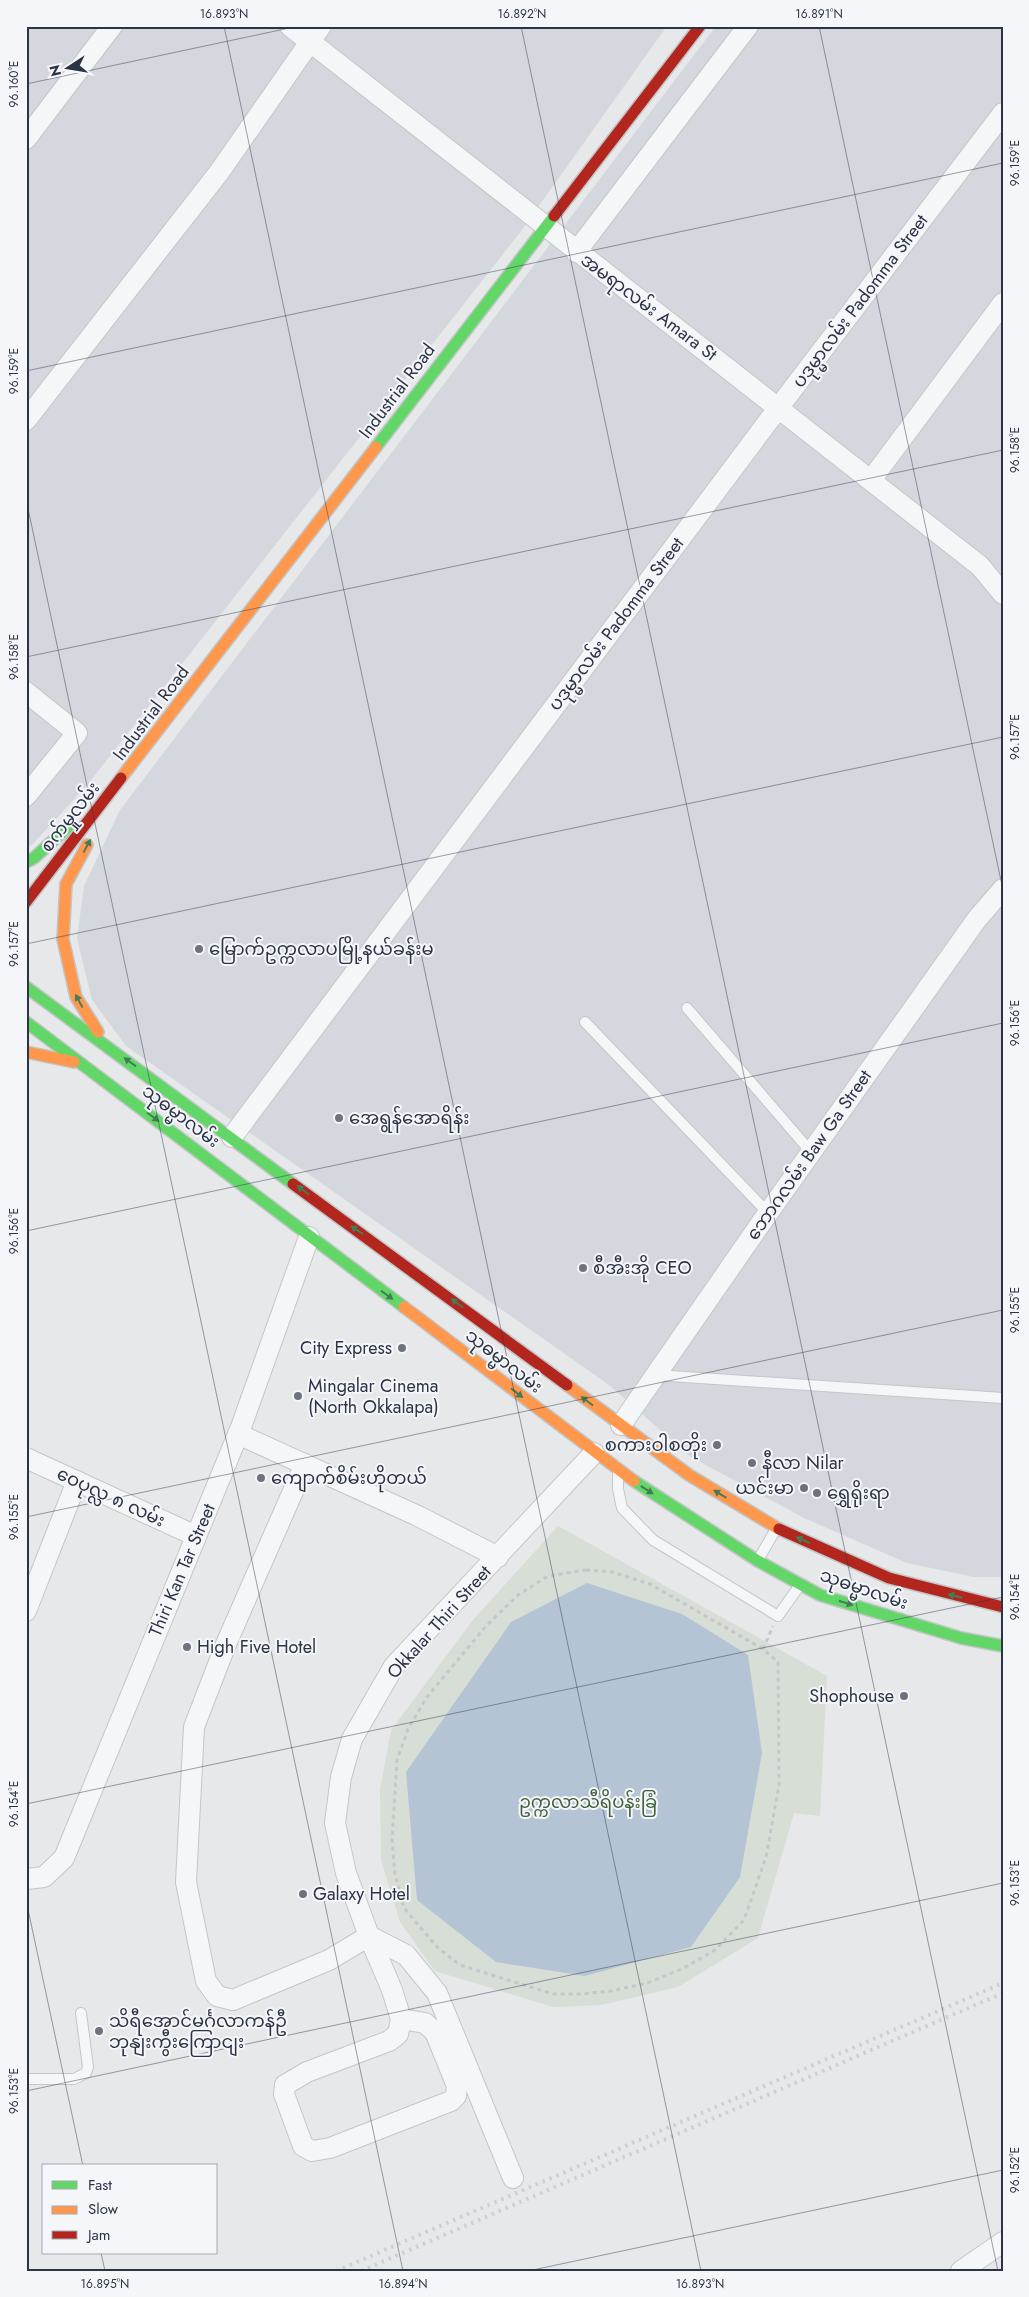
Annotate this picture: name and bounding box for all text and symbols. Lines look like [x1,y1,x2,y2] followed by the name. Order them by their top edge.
[200,5,248,23] text: 16.893°N
[498,5,546,23] text: 16.892°N
[795,5,843,23] text: 16.891°N
[42,42,92,92] north arrow
[5,61,23,107] text: 96.160°E
[44,63,66,78] text: N
[1006,140,1024,186] text: 96.159°E
[786,208,936,395] street label: ပဒုမ္မာလမ်း Padomma Street
[574,247,723,369] street label: အမရာလမ်း Amara St
[353,338,441,444] street label: Industrial Road
[5,348,23,394] text: 96.159°E
[1006,427,1024,473] text: 96.158°E
[542,531,692,718] street label: ပဒုမ္မာလမ်း Padomma Street
[5,634,23,680] text: 96.158°E
[107,660,195,766] street label: Industrial Road
[1006,714,1024,760] text: 96.157°E
[34,776,107,859] street label: စက်မှုလမ်း
[83,839,91,853] one-way arrow
[5,921,23,967] text: 96.157°E
[209,935,434,964] place label: မြောက်ဥက္ကလာပမြို့နယ်ခန်းမ
[193,943,205,955] marker: မြောက်ဥက္ကလာပမြို့နယ်ခန်းမ
[75,994,83,1008] one-way arrow
[1006,1000,1024,1046] text: 96.156°E
[124,1056,137,1067] one-way arrow
[740,1064,878,1246] street label: ဘောဂလမ်း Baw Ga Street
[135,1078,225,1156] street label: သုဓမ္မာလမ်း
[349,1104,469,1133] place label: အေရွန်အောရိန်း
[146,1111,159,1122] one-way arrow
[333,1112,345,1124] marker: အေရွန်အောရိန်း
[296,1185,310,1195] one-way arrow
[5,1208,23,1254] text: 96.156°E
[351,1225,364,1235] one-way arrow
[593,1254,692,1283] place label: စီအီးအို CEO
[577,1262,589,1274] marker: စီအီးအို CEO
[1006,1287,1024,1333] text: 96.155°E
[380,1290,394,1300] one-way arrow
[450,1298,464,1308] one-way arrow
[458,1323,548,1401] street label: သုဓမ္မာလမ်း
[300,1335,392,1361] place label: City Express
[396,1342,408,1354] marker: City Express
[308,1373,439,1420] place label: Mingalar Cinema (North Okkalapa)
[510,1388,523,1398] one-way arrow
[292,1390,304,1402] marker: Mingalar Cinema (North Okkalapa)
[581,1395,594,1406] one-way arrow
[605,1431,707,1460] place label: စကားဝါစတိုး
[711,1439,723,1451] marker: စကားဝါစတိုး
[762,1449,845,1478] place label: နီလာ Nilar
[746,1457,758,1469] marker: နီလာ Nilar
[52,1461,169,1535] street label: ဝေပုလ္လ ၈ လမ်း
[271,1464,427,1493] place label: ကျောက်စိမ်းဟိုတယ်
[255,1472,267,1484] marker: ကျောက်စိမ်းဟိုတယ်
[735,1475,794,1501] place label: ယင်းမာ
[827,1479,890,1508] place label: ရွှေရိုးရာ
[798,1482,810,1494] marker: ယင်းမာ
[640,1485,653,1495] one-way arrow
[811,1487,823,1499] marker: ရွှေရိုးရာ
[713,1489,727,1498] one-way arrow
[5,1494,23,1540] text: 96.155°E
[142,1499,222,1641] street label: Thiri Kan Tar Street
[796,1536,810,1544] one-way arrow
[381,1559,498,1685] street label: Okkalar Thiri Street
[816,1562,911,1618] street label: သုဓမ္မာလမ်း
[1006,1574,1024,1620] text: 96.154°E
[948,1592,963,1600] one-way arrow
[838,1600,853,1608] one-way arrow
[197,1634,316,1660] place label: High Five Hotel
[181,1641,193,1653] marker: High Five Hotel
[809,1683,894,1709] place label: Shophouse
[898,1690,910,1702] marker: Shophouse
[5,1781,23,1827] text: 96.154°E
[519,1788,657,1817] park label: ဥက္ကလာသီရိပန်းခြံ
[1006,1860,1024,1906] text: 96.153°E
[313,1881,410,1907] place label: Galaxy Hotel
[297,1888,309,1900] marker: Galaxy Hotel
[109,2007,287,2057] place label: သိရီအောင်မင်္ဂလာကန်ဦ ဘုနျးကွီးကြောငျး
[93,2025,105,2037] marker: သိရီအောင်မင်္ဂလာကန်ဦ ဘုနျးကွီးကြောငျး
[5,2068,23,2114] text: 96.153°E
[1006,2147,1024,2193] text: 96.152°E
[42,2164,218,2254] legend
[88,2174,112,2196] text: Fast
[88,2198,119,2220] text: Slow
[86,2224,111,2246] text: Jam
[81,2275,129,2293] text: 16.895°N
[378,2275,428,2293] text: 16.894°N
[676,2275,724,2293] text: 16.893°N

